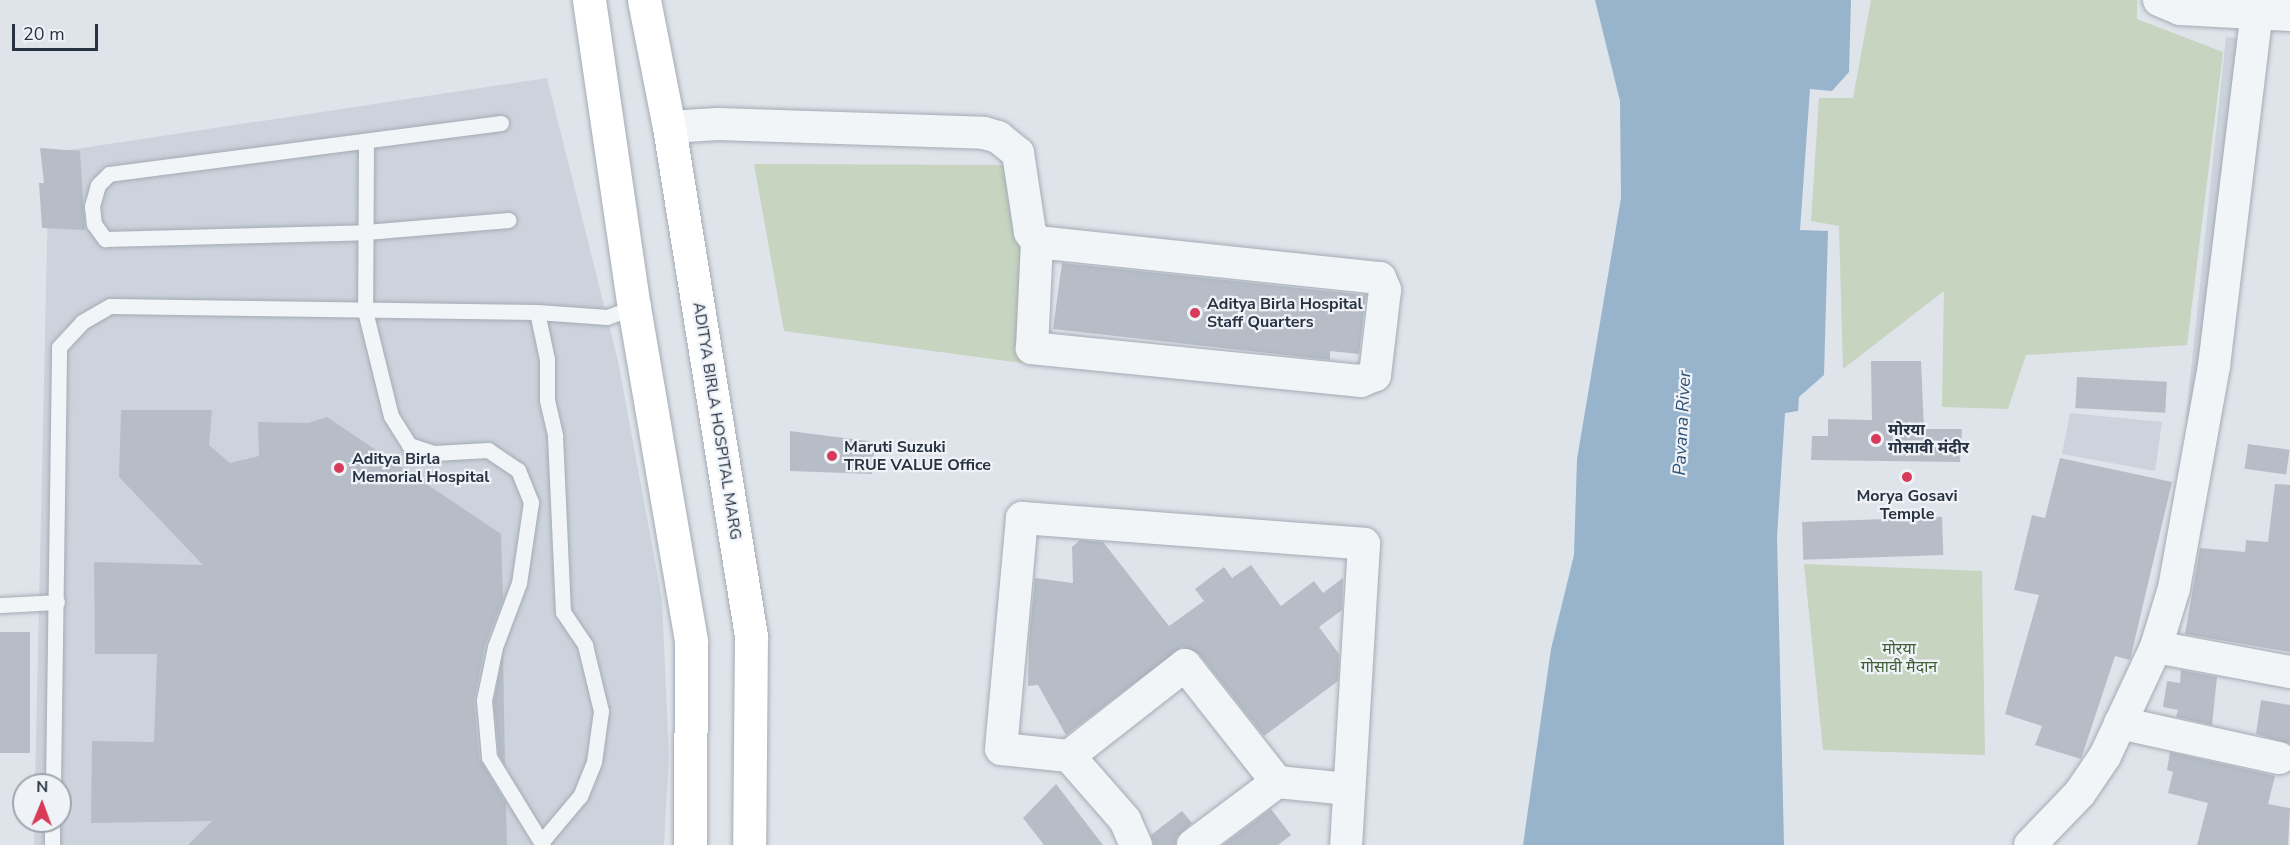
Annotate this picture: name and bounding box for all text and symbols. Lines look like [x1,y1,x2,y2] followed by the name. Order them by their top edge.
[15,12,100,50] scale bar
[23,22,65,46] text: 20 m
[1207,294,1363,332] place label: Aditya Birla Hospital Staff Quarters
[689,301,745,541] street label: ADITYA BIRLA HOSPITAL MARG
[1188,306,1202,320] marker: Aditya Birla Hospital Staff Quarters
[1668,370,1696,476] water label: Pavana River
[1888,420,1969,458] place label: मोरया गोसावी मंदीर
[1869,432,1883,446] marker: मोरया गोसावी मंदीर
[844,437,991,475] place label: Maruti Suzuki TRUE VALUE Office
[352,449,489,487] place label: Aditya Birla Memorial Hospital
[825,449,839,463] marker: Maruti Suzuki TRUE VALUE Office
[330,459,348,477] marker: Aditya Birla Memorial Hospital
[1900,470,1914,484] marker: Morya Gosavi Temple
[1856,486,1958,524] place label: Morya Gosavi Temple
[1861,639,1937,677] park label: मोरया गोसावी मैदान
[12,773,72,833] north arrow
[36,776,48,798] text: N

